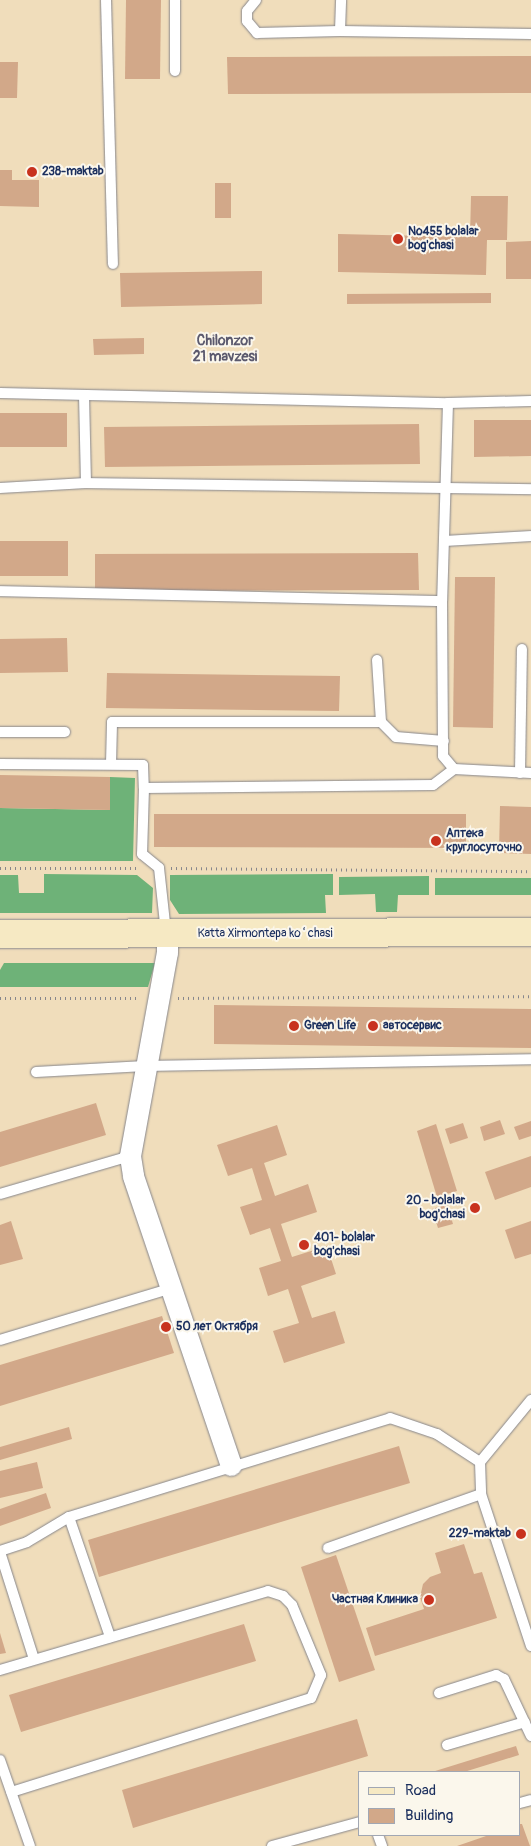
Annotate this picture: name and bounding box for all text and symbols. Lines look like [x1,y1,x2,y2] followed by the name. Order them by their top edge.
[42,165,104,179] place label: 238-maktab
[26,166,38,178] marker: 238-maktab
[408,225,479,253] place label: №455 bolalar bog'chasi
[392,233,404,245] marker: №455 bolalar bog'chasi
[193,333,257,366] district label: Chilonzor 21 mavzesi
[446,827,522,855] place label: Аптека круглосуточно
[430,835,442,847] marker: Аптека круглосуточно
[197,927,333,941] street label: Katta Xirmontepa koʻchasi
[304,1019,356,1033] place label: Green Life
[383,1019,442,1033] place label: автосервис
[288,1020,300,1032] marker: Green Life
[367,1020,379,1032] marker: автосервис
[406,1194,465,1222] place label: 20 - bolalar bog'chasi
[469,1202,481,1214] marker: 20 - bolalar bog'chasi
[314,1231,375,1259] place label: 401- bolalar bog'chasi
[298,1239,310,1251] marker: 401- bolalar bog'chasi
[176,1320,258,1334] place label: 50 лет Октября
[160,1321,172,1333] marker: 50 лет Октября
[449,1527,511,1541] place label: 229-maktab
[515,1528,527,1540] marker: 229-maktab
[332,1593,418,1607] place label: Частная Клиника
[422,1593,436,1607] marker: Частная Клиника
[358,1771,521,1836] legend
[405,1781,436,1800] text: Road
[405,1806,453,1825] text: Building

